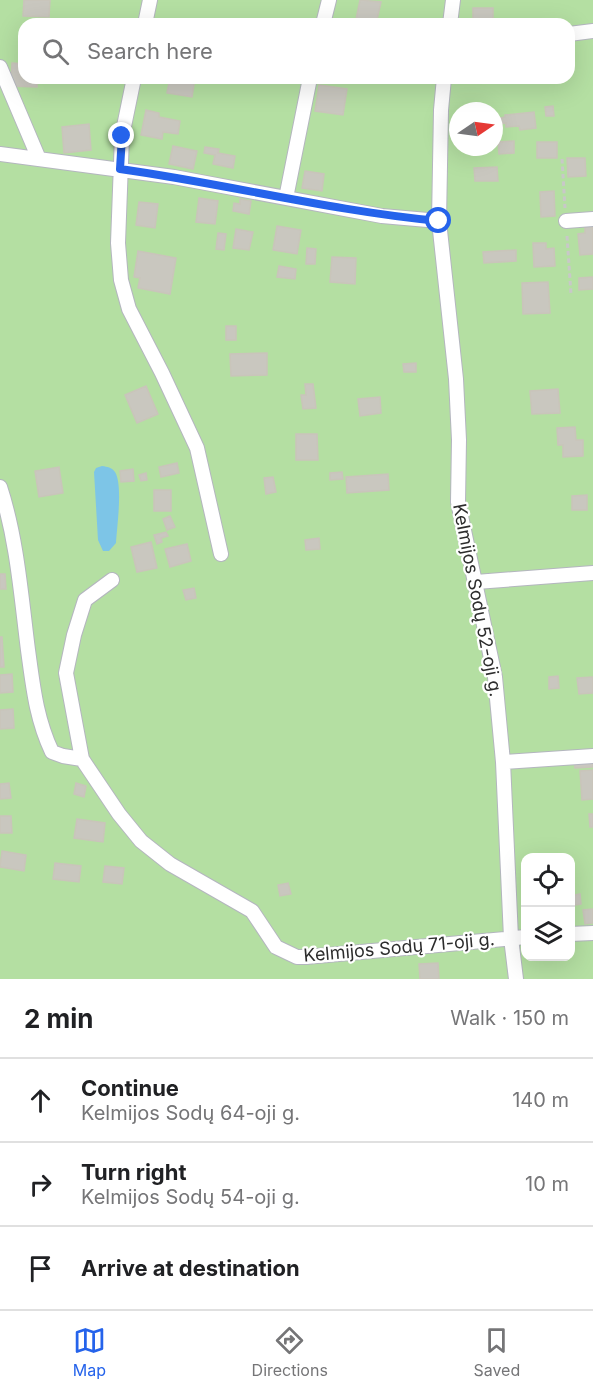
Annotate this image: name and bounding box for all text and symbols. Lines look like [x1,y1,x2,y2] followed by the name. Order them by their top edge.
[18,18,575,84] search box
[39,35,72,68] icon: search
[87,38,213,64] text: Search here
[449,102,503,156] north arrow
[108,122,134,148] route end
[425,207,451,233] route start
[449,502,507,698] street label: Kelmijos Sodų 52-oji g.
[521,853,575,961] map controls
[521,853,575,907] button: locate
[521,907,575,961] button: layers
[303,928,495,966] street label: Kelmijos Sodų 71-oji g.
[24,1003,94,1034] text: 2 min
[450,1006,569,1030] text: Walk · 150 m
[81,1075,179,1101] text: Continue
[24,1084,57,1117] icon: ahead
[512,1088,569,1112] text: 140 m
[81,1101,300,1125] text: Kelmijos Sodų 64-oji g.
[81,1159,187,1185] text: Turn right
[24,1168,57,1201] icon: right
[525,1172,569,1196] text: 10 m
[81,1185,300,1209] text: Kelmijos Sodų 54-oji g.
[24,1252,57,1285] icon: arrive
[81,1255,300,1281] text: Arrive at destination
[73,1324,106,1380] tab: Map
[252,1324,328,1380] tab: Directions
[473,1324,520,1380] tab: Saved

